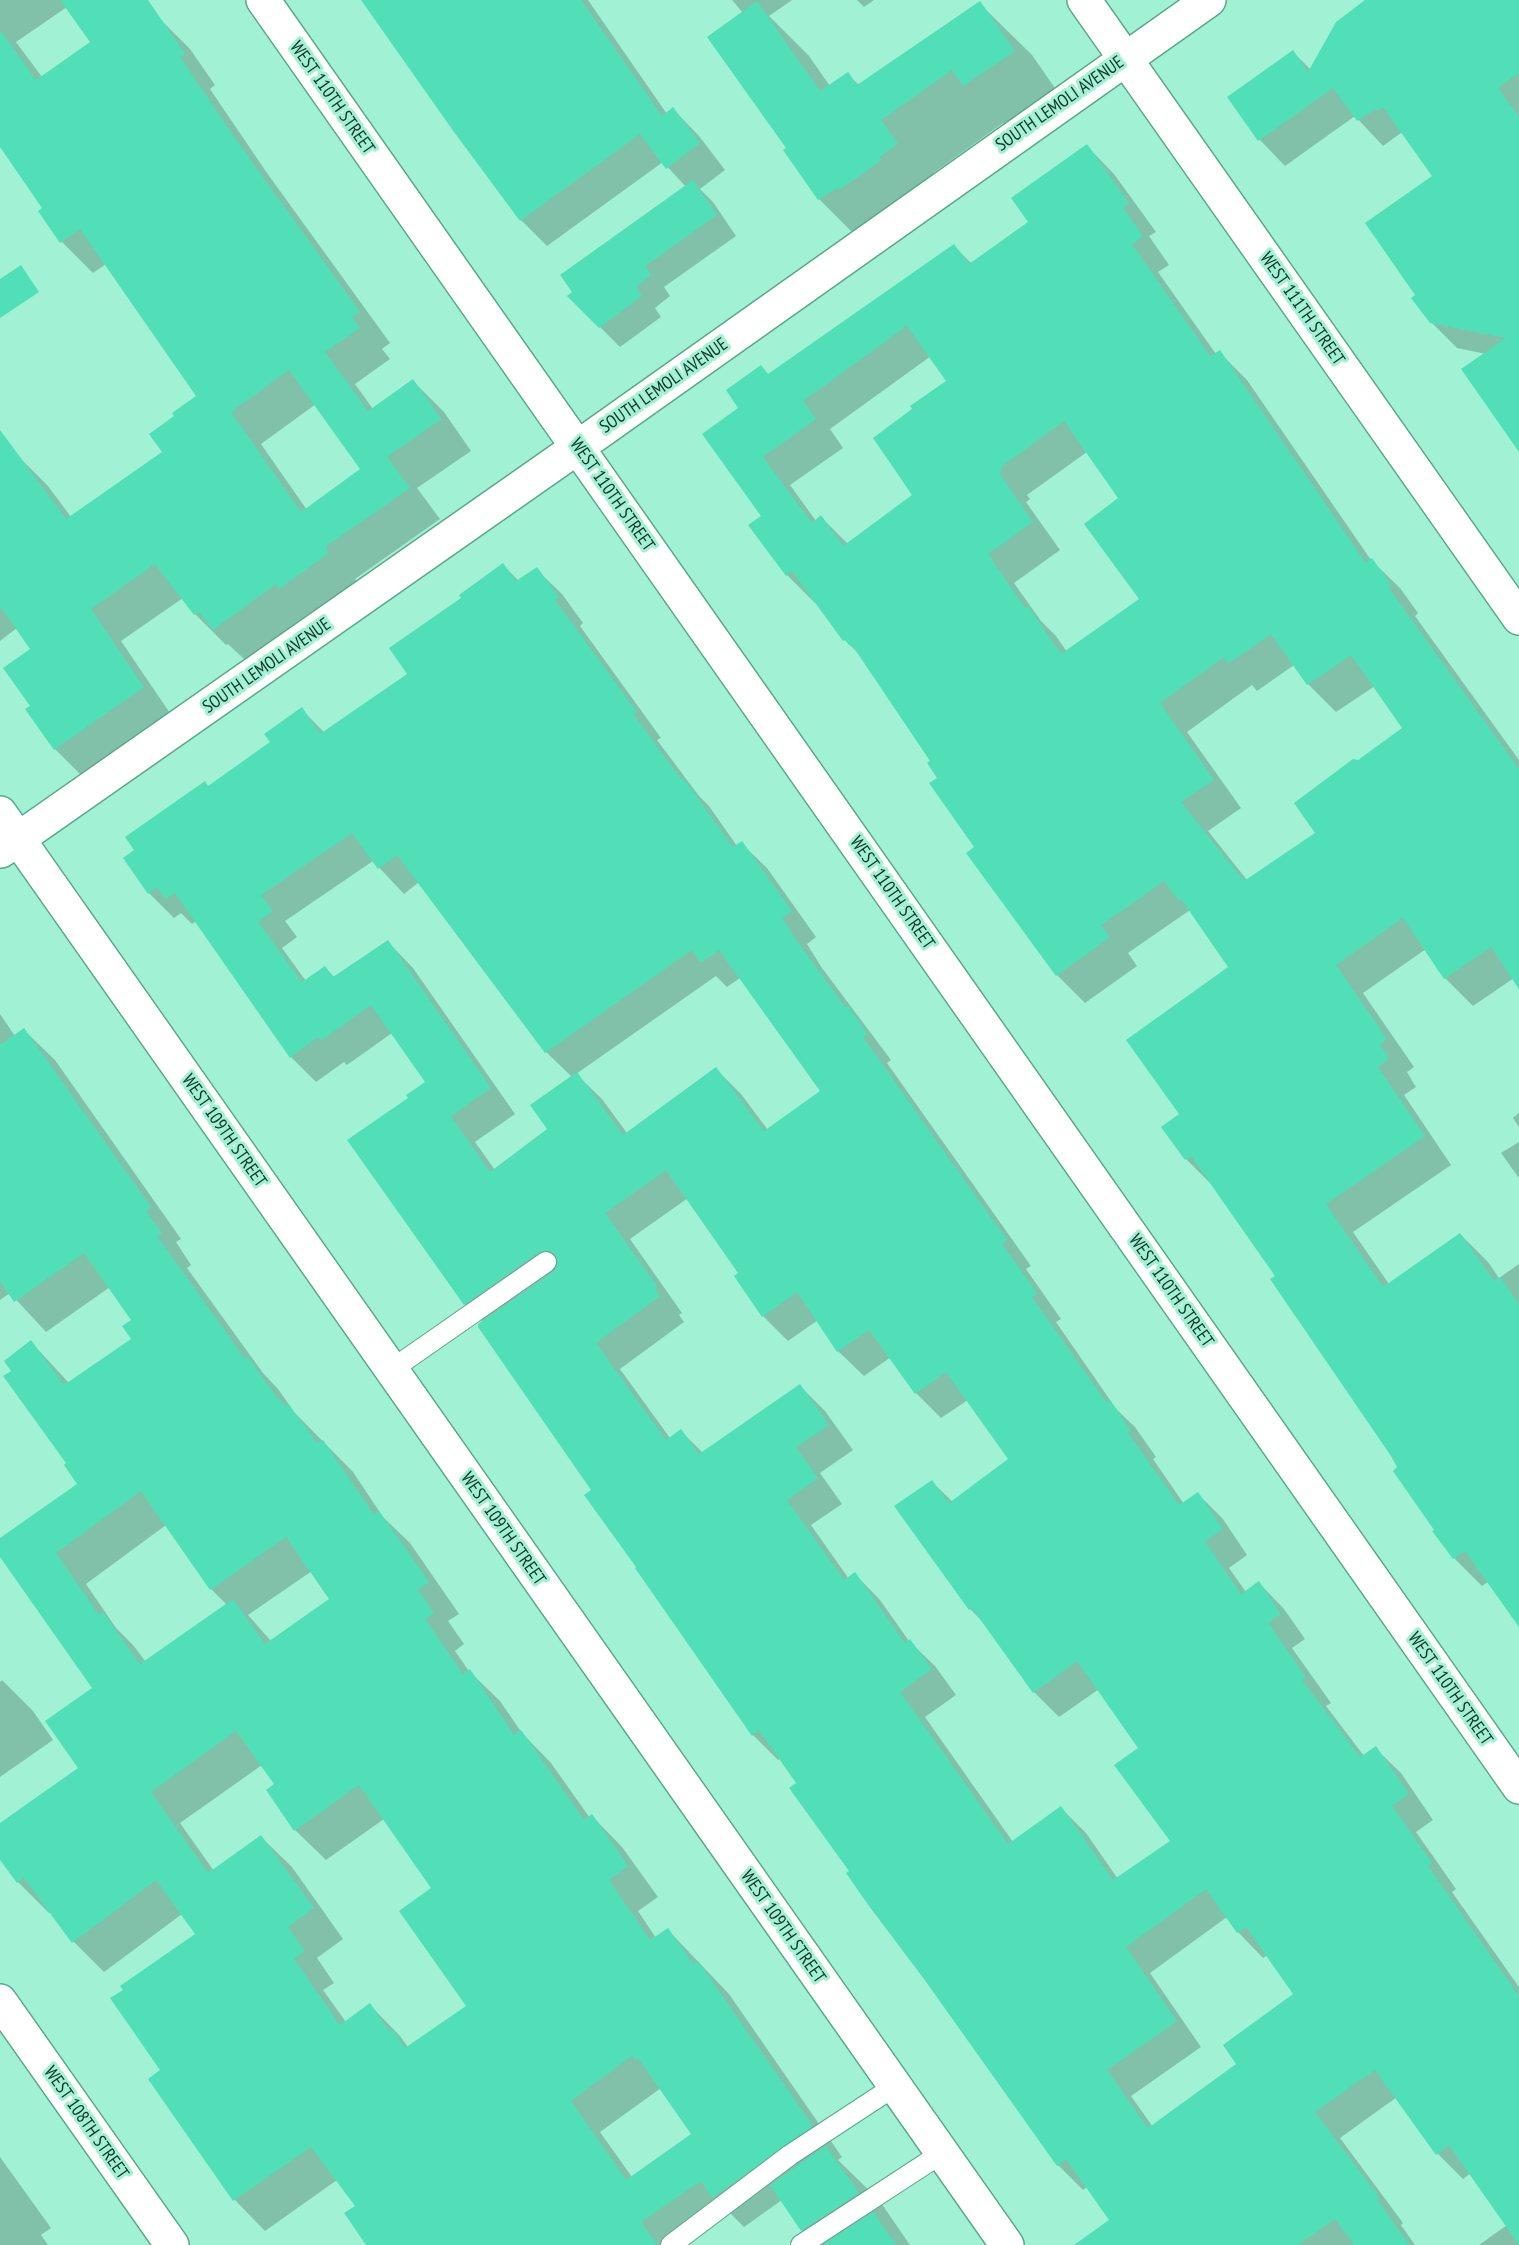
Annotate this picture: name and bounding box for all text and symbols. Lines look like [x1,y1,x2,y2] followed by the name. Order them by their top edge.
[285,37,379,159] street label: WEST 110TH STREET
[992,52,1128,156] street label: SOUTH LEMOLI AVENUE
[1255,248,1349,370] street label: WEST 111TH STREET
[596,334,732,438] street label: SOUTH LEMOLI AVENUE
[565,434,659,556] street label: WEST 110TH STREET
[199,614,335,718] street label: SOUTH LEMOLI AVENUE
[845,832,939,954] street label: WEST 110TH STREET
[177,1070,271,1192] street label: WEST 109TH STREET
[1124,1230,1218,1352] street label: WEST 110TH STREET
[456,1468,550,1590] street label: WEST 109TH STREET
[1403,1628,1497,1750] street label: WEST 110TH STREET
[736,1866,830,1988] street label: WEST 109TH STREET
[39,2062,133,2184] street label: WEST 108TH STREET

